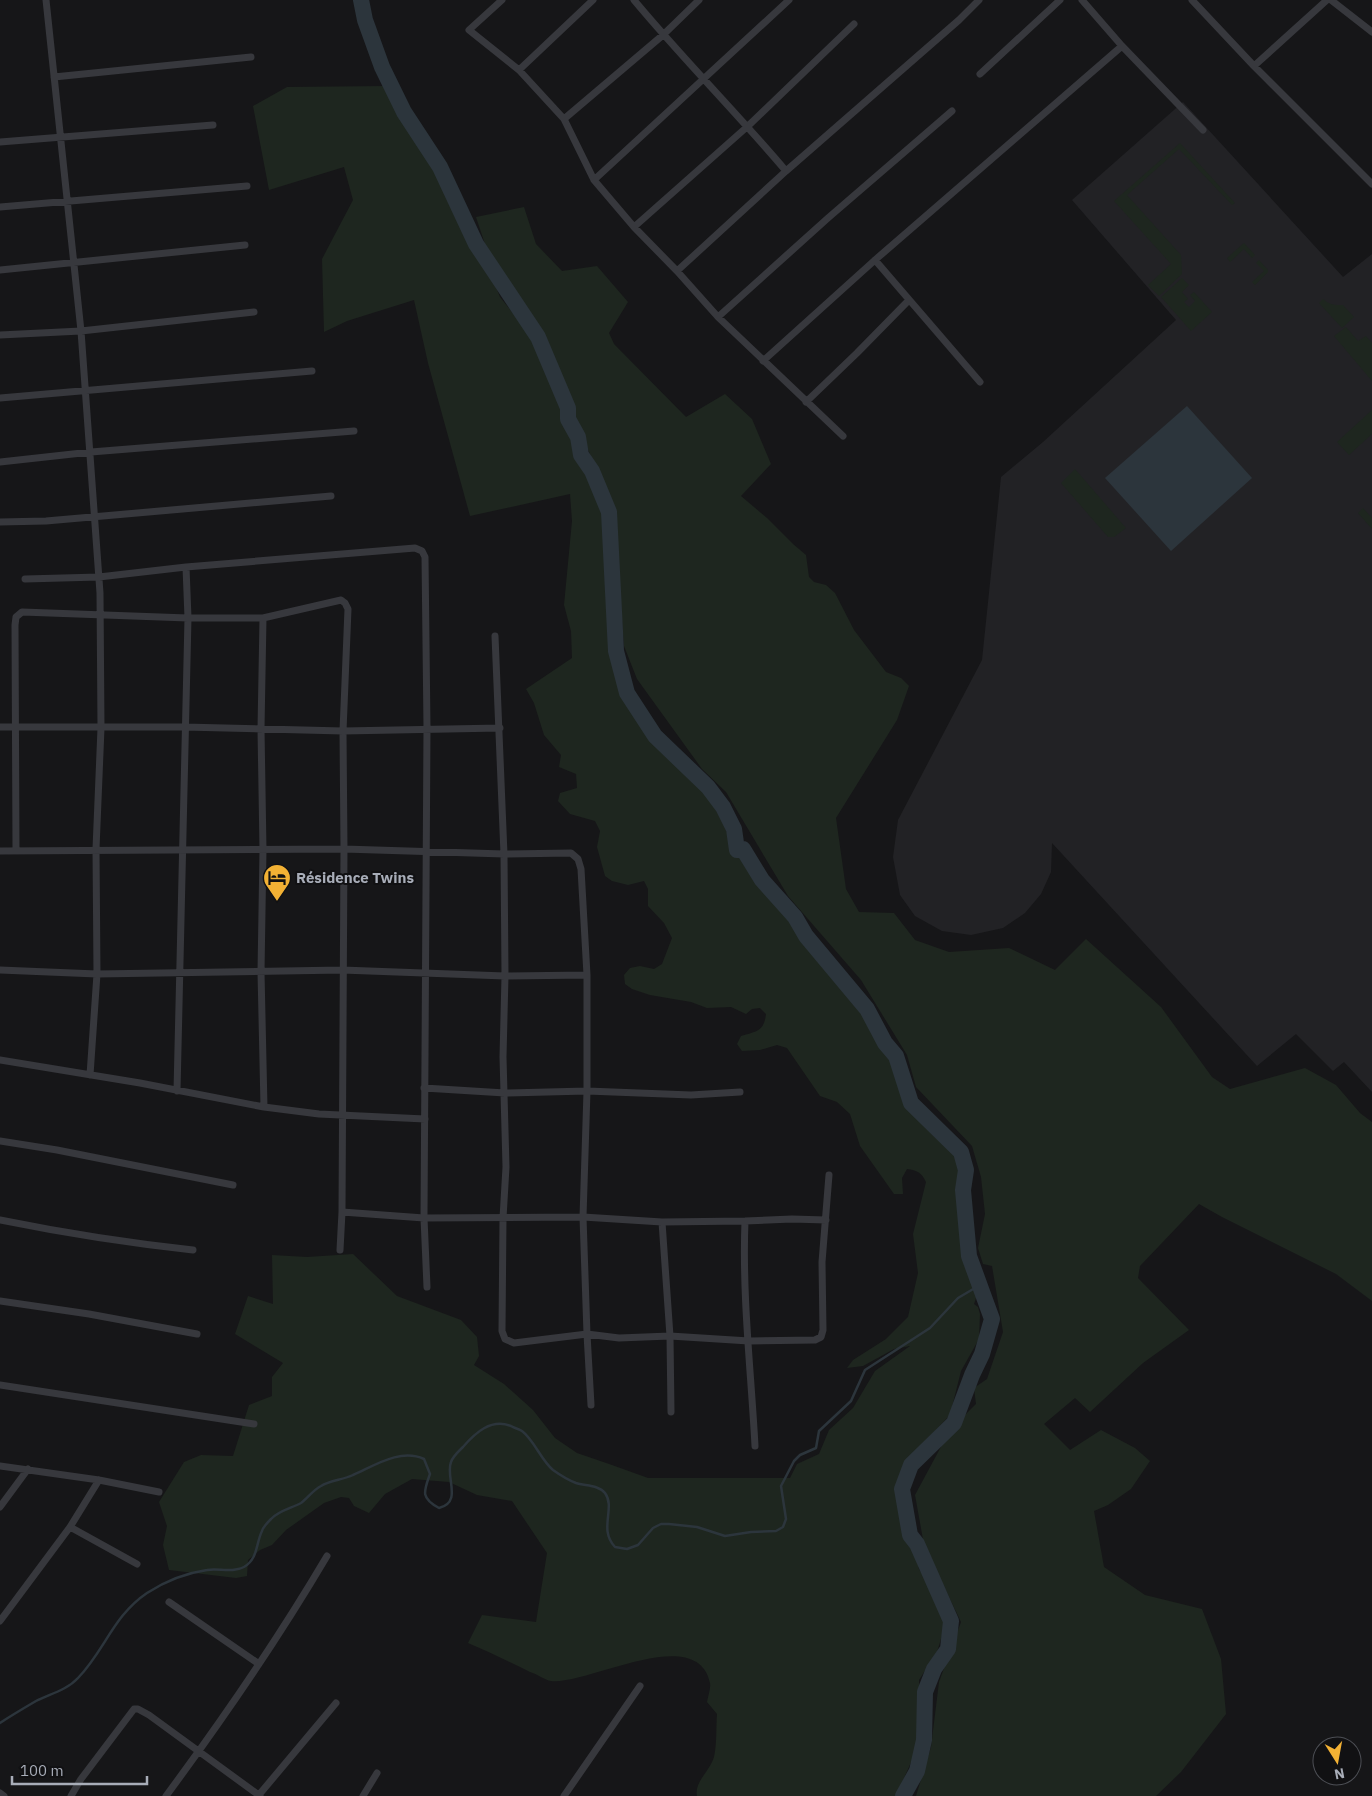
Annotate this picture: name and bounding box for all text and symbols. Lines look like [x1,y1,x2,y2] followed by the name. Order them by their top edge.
[262,863,292,902] hotel icon: Résidence Twins
[296,868,414,887] place label: Résidence Twins
[1312,1736,1362,1786] north arrow
[12,1754,148,1786] scale bar
[20,1761,64,1780] text: 100 m
[1333,1764,1346,1784] text: N

